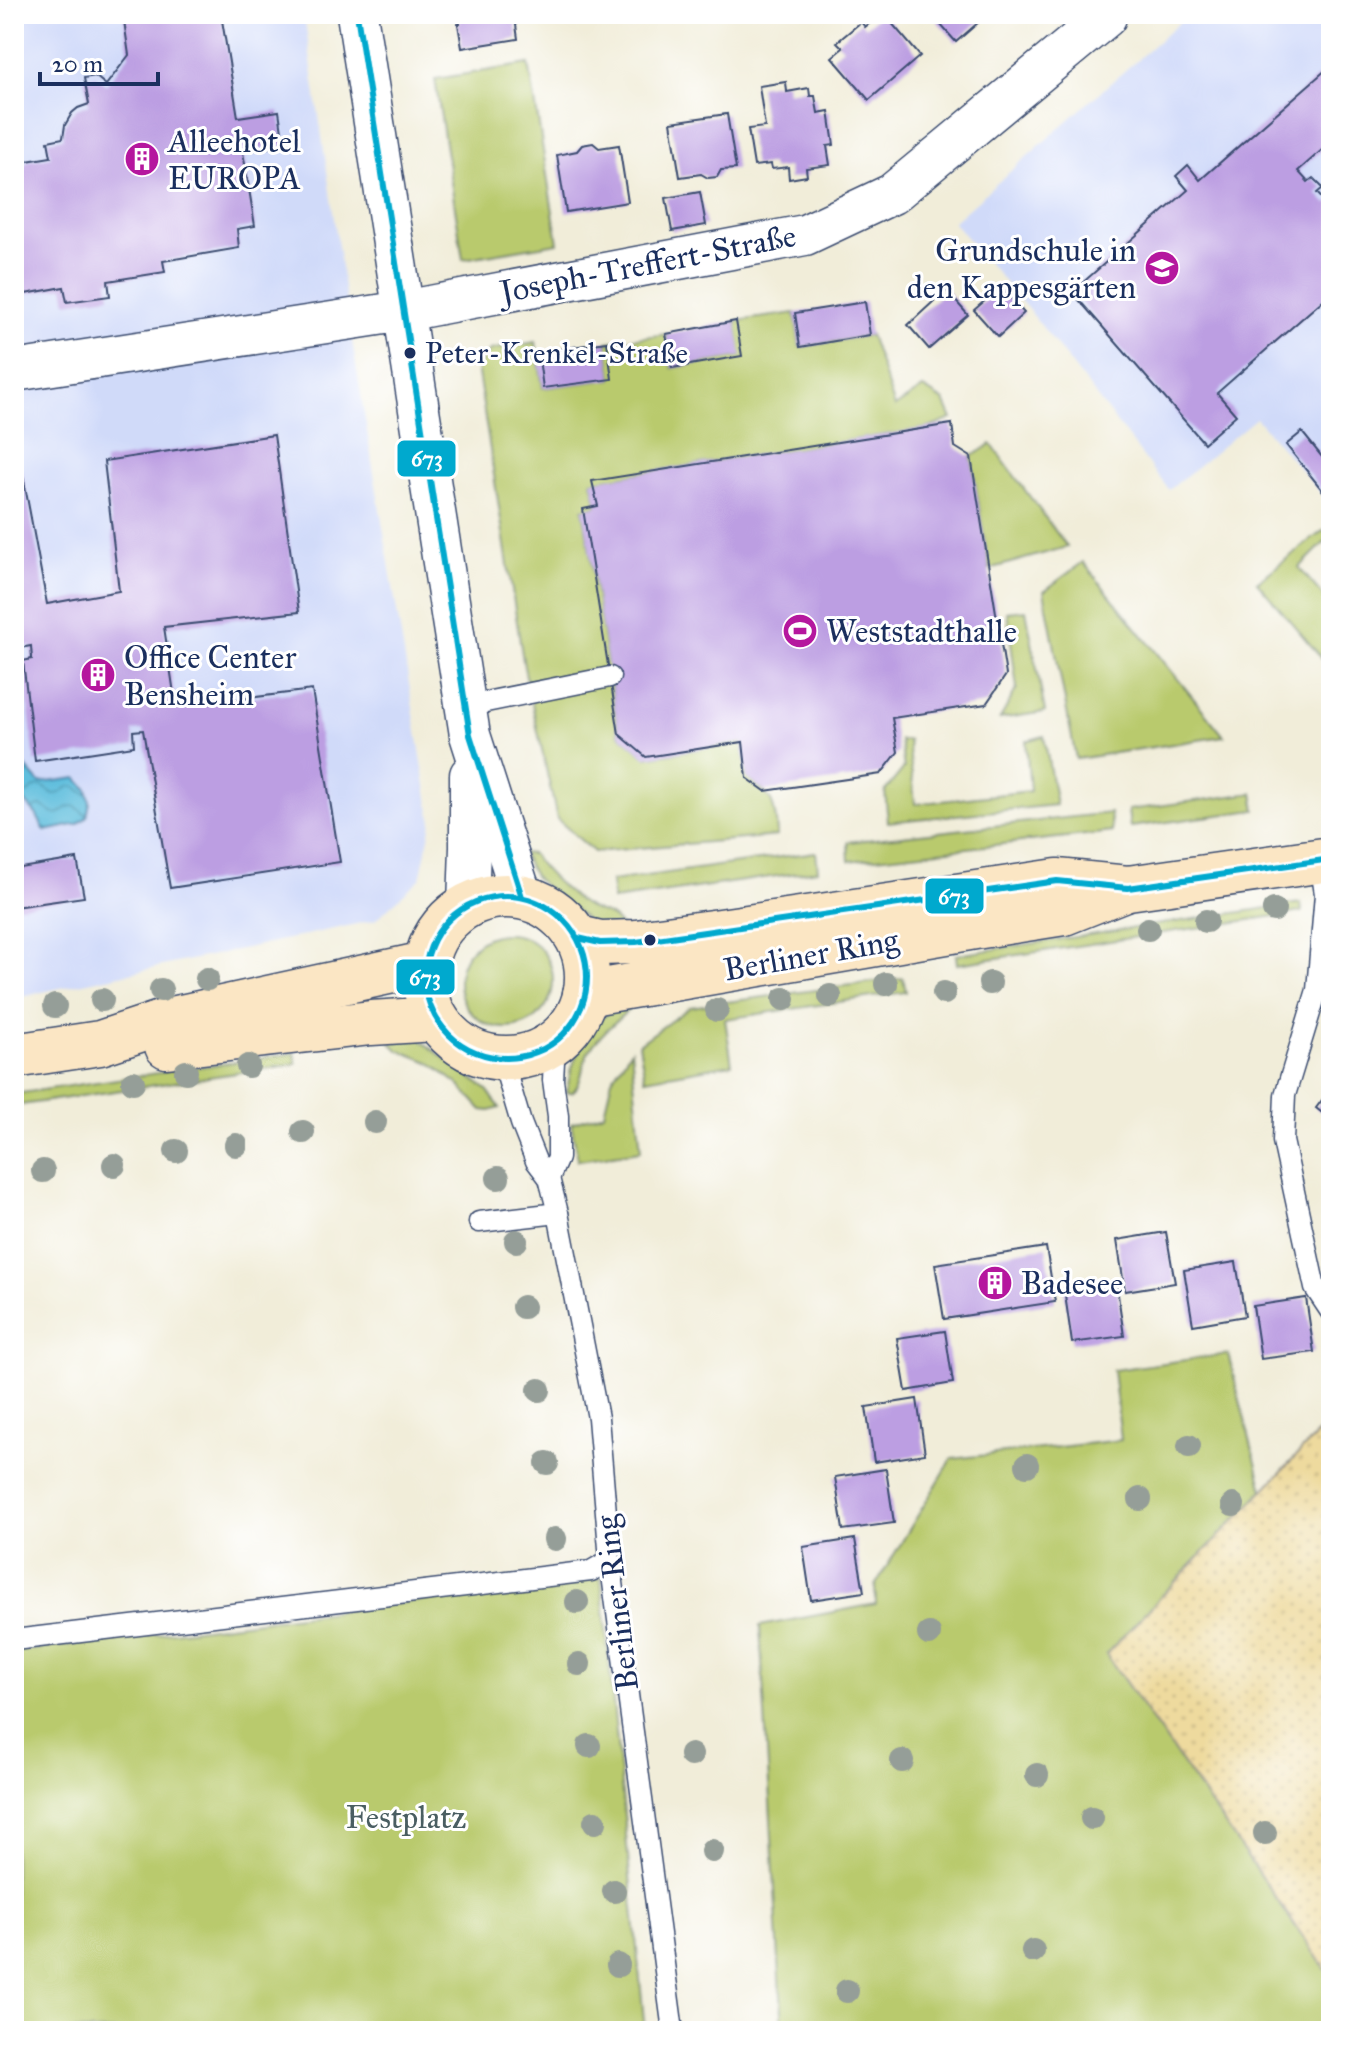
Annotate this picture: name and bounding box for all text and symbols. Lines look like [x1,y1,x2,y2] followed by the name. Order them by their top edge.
[40,36,158,86] scale bar
[52,49,103,79] text: 20 m
[166,122,301,198] place label: Alleehotel EUROPA
[123,140,161,178] building icon: Alleehotel EUROPA
[494,216,799,312] street label: Joseph-Treffert-Straße
[907,231,1136,307] place label: Grundschule in den Kappesgärten
[1143,249,1181,287] school or university icon: Grundschule in den Kappesgärten
[425,335,688,371] place label: Peter-Krenkel-Straße
[402,345,418,361] marker: Peter-Krenkel-Straße
[396,439,457,478] line badge: 673
[411,445,443,472] text: 673
[781,612,819,650] sports icon: Weststadthalle
[826,612,1017,651] place label: Weststadthalle
[124,638,296,714] place label: Office Center Bensheim
[79,656,117,694] building icon: Office Center Bensheim
[924,877,985,915] line badge: 673
[938,883,970,910] text: 673
[721,920,903,990] street label: Berliner Ring
[642,932,658,948] unlabelled marker
[395,958,456,996] line badge: 673
[409,964,441,991] text: 673
[976,1264,1014,1302] building icon: Badesee
[1021,1264,1123,1303] place label: Badesee
[587,1512,647,1693] street label: Berliner Ring
[346,1798,467,1837] park label: Festplatz

